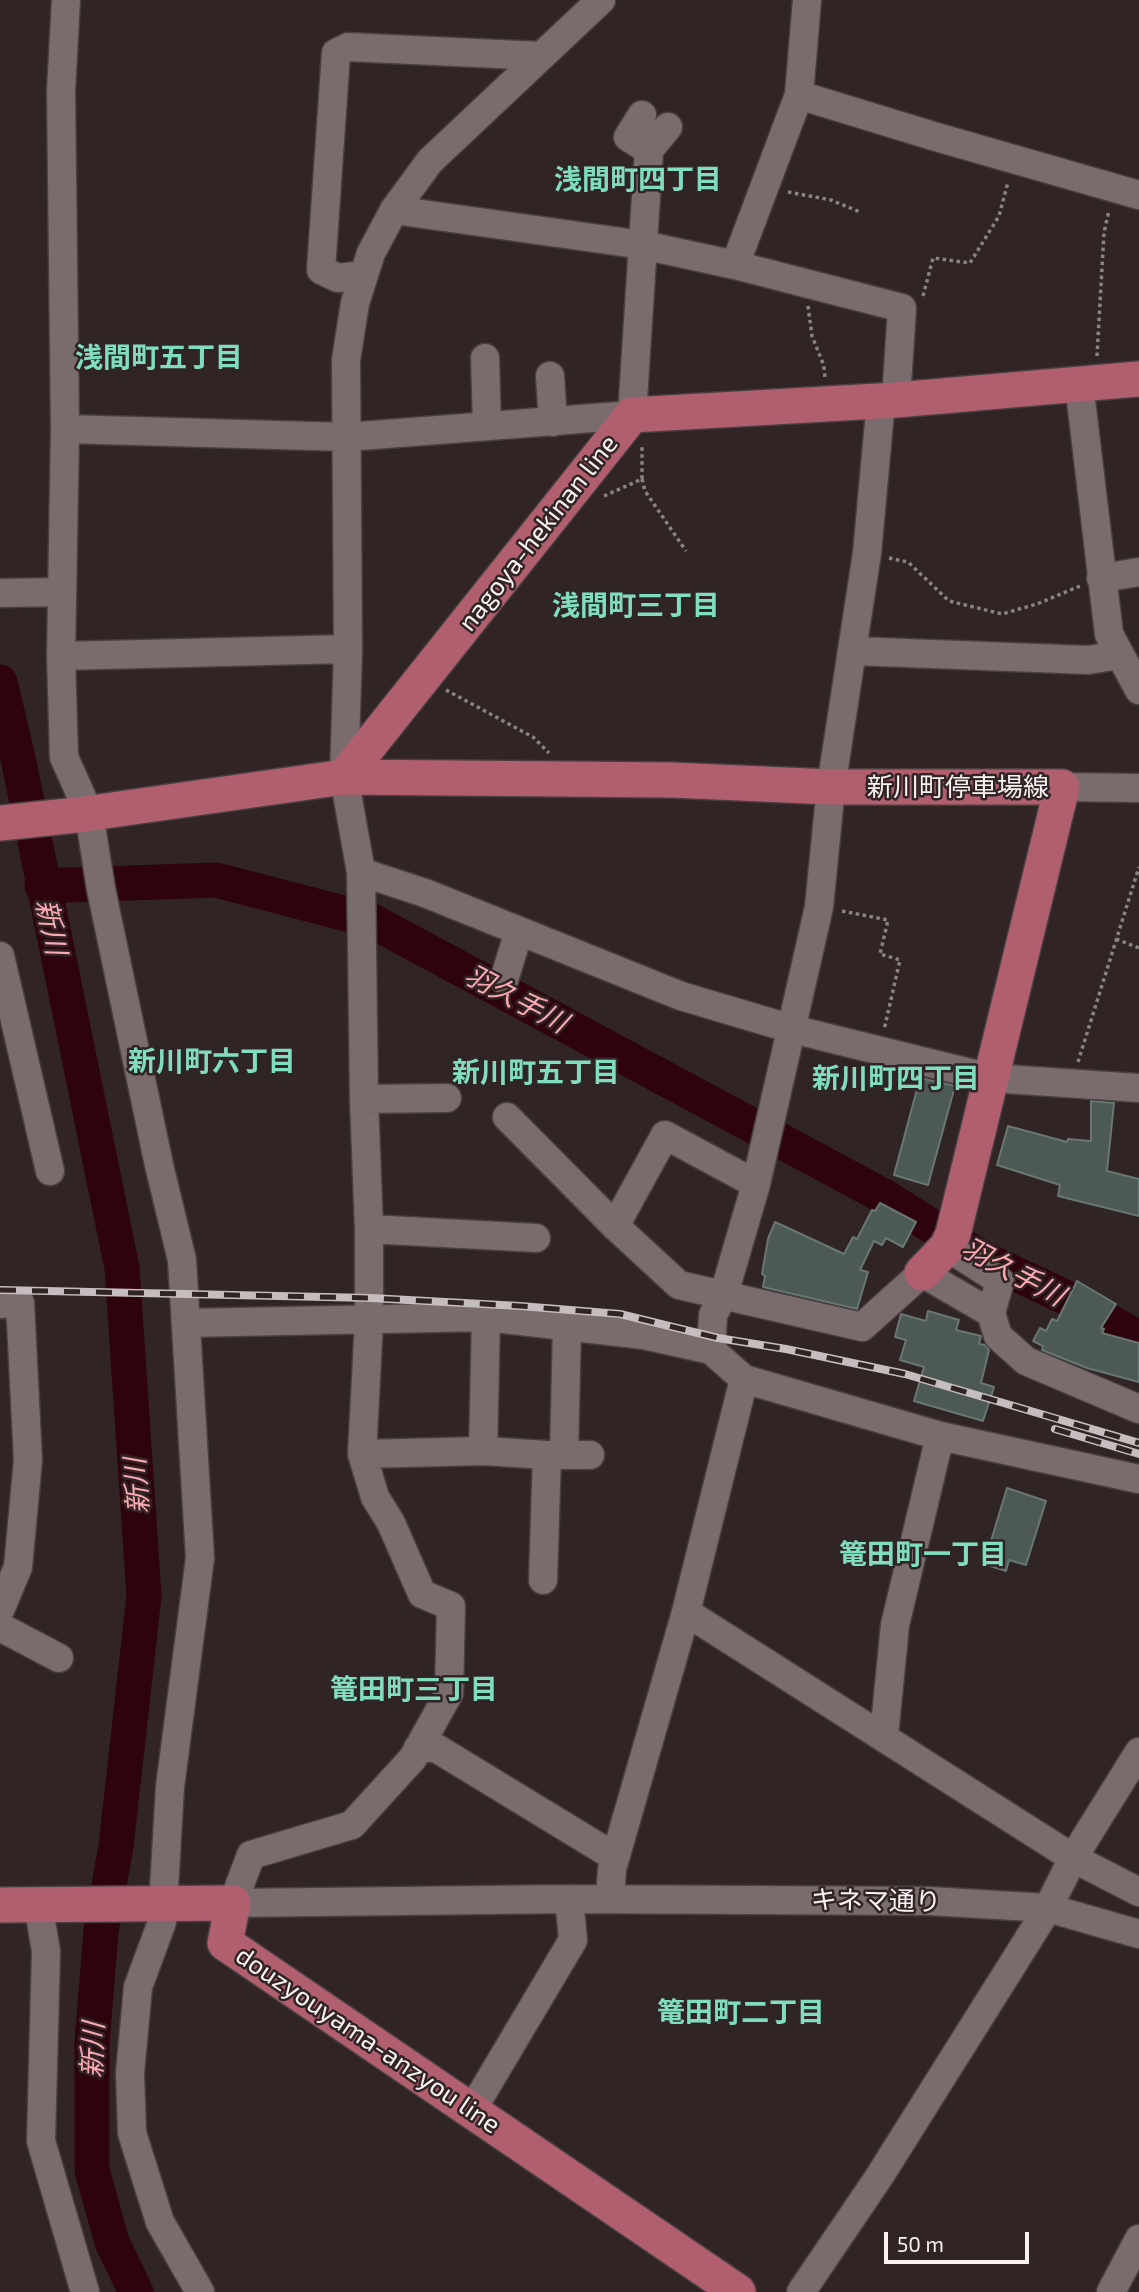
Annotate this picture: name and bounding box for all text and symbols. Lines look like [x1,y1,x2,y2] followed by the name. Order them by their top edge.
[554,163,722,197] district label: 浅間町四丁目
[75,341,243,375] district label: 浅間町五丁目
[452,429,624,637] street label: nagoya-hekinan line
[552,589,720,623] district label: 浅間町三丁目
[867,771,1049,803] street label: 新川町停車場線
[29,896,73,958] water label: 新川
[459,958,573,1040] water label: 羽久手川
[128,1045,296,1079] district label: 新川町六丁目
[452,1056,620,1090] district label: 新川町五丁目
[812,1062,980,1096] district label: 新川町四丁目
[956,1231,1070,1313] water label: 羽久手川
[118,1457,156,1515] water label: 新川
[839,1538,1007,1572] district label: 篭田町一丁目
[330,1673,498,1707] district label: 篭田町三丁目
[811,1884,941,1918] street label: キネマ通り
[230,1940,506,2140] street label: douzyouyama-anzyou line
[657,1996,825,2030] district label: 篭田町二丁目
[75,2021,111,2079] water label: 新川
[887,2218,1032,2262] scale bar
[897,2231,944,2256] text: 50 m

